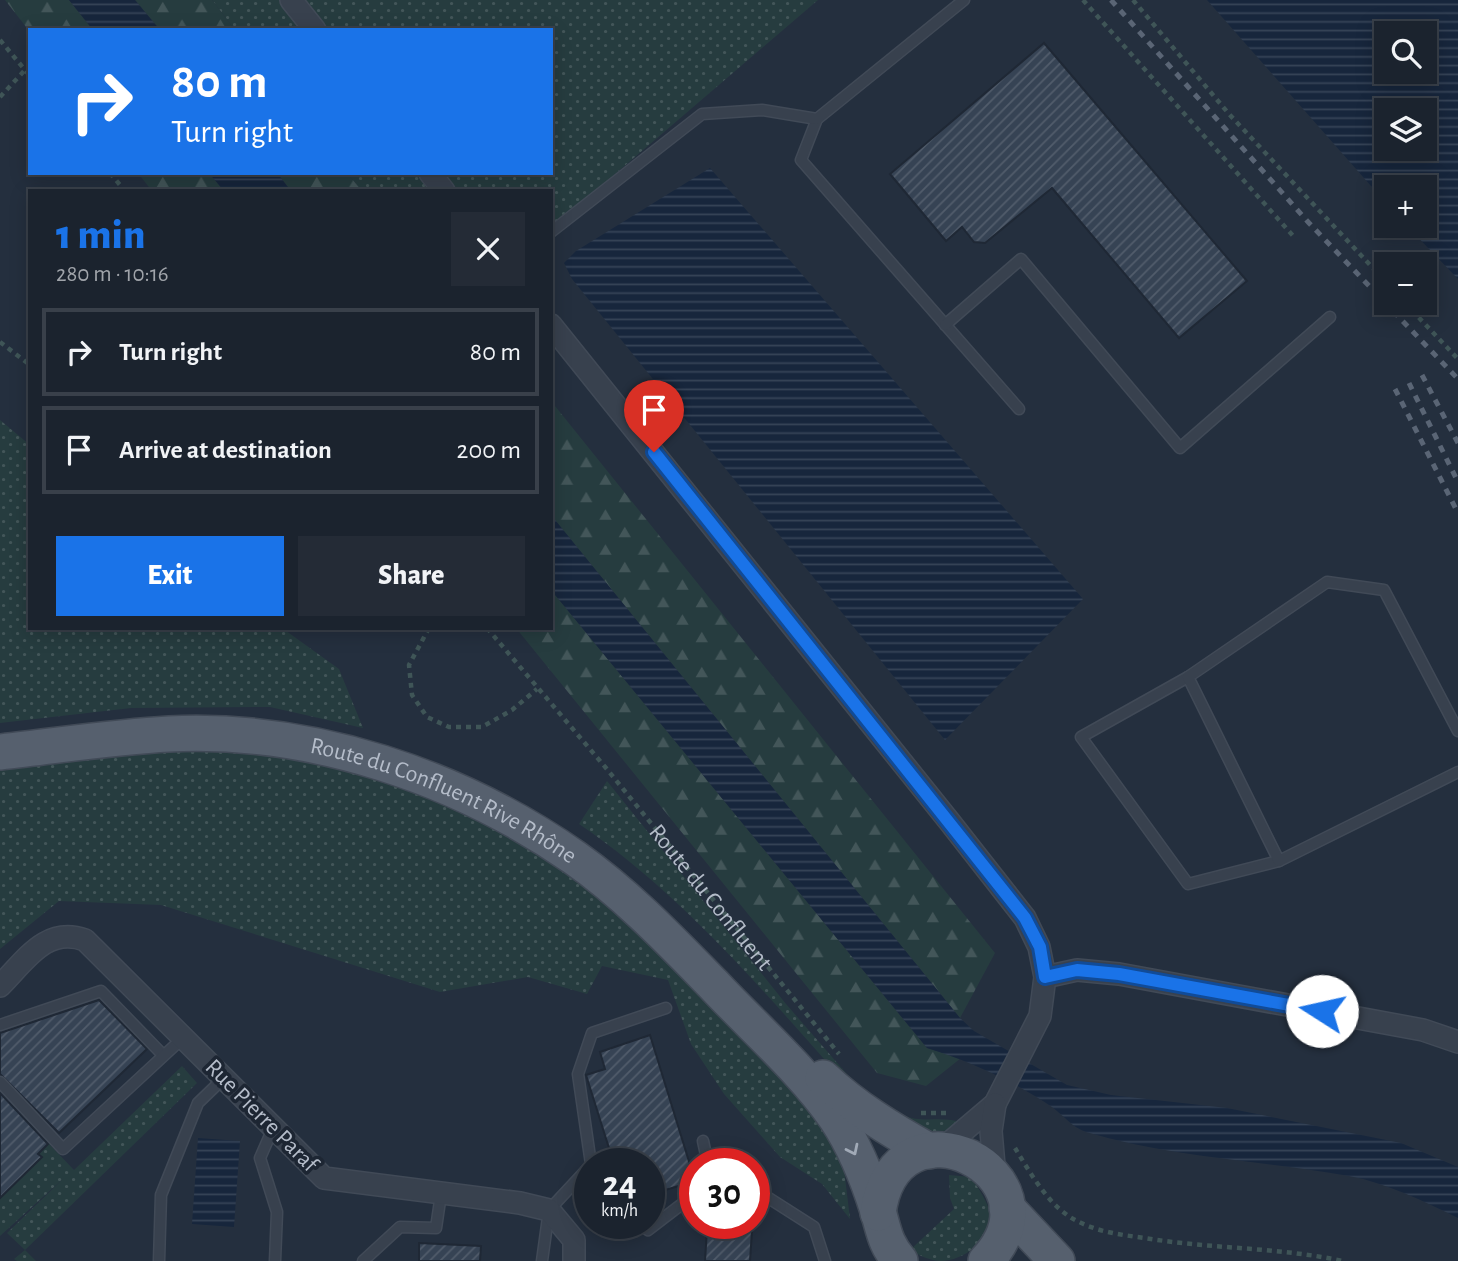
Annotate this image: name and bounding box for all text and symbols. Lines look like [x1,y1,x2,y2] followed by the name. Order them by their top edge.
[1374,21,1437,315] map controls
[1374,21,1437,84] button: search
[56,56,147,147] icon: right
[171,58,268,107] text: 80 m
[1374,98,1437,161] button: layers
[171,116,293,148] text: Turn right
[1374,175,1437,238] button: +
[451,212,525,286] button: close
[56,214,145,256] text: 1 min
[1374,252,1437,315] button: −
[56,263,169,286] text: 280 m · 10:16
[60,333,98,371] icon: right
[119,339,222,365] text: Turn right
[470,339,521,365] text: 80 m
[624,380,684,452] pin
[635,391,673,429] icon: arrive
[60,431,98,469] icon: arrive
[119,437,332,463] text: Arrive at destination
[457,437,521,463] text: 200 m
[56,536,284,616] button: Exit
[298,536,525,616] button: Share
[308,734,581,868] street label: Route du Confluent Rive Rhône
[644,820,777,975] street label: Route du Confluent
[1285,974,1359,1048] position arrow
[200,1055,323,1178] street label: Rue Pierre Paraf
[845,1143,859,1155] one-way arrow
[679,1148,770,1239] speed limit sign: 30
[602,1167,637,1202] text: 24
[601,1202,638,1220] text: km/h

